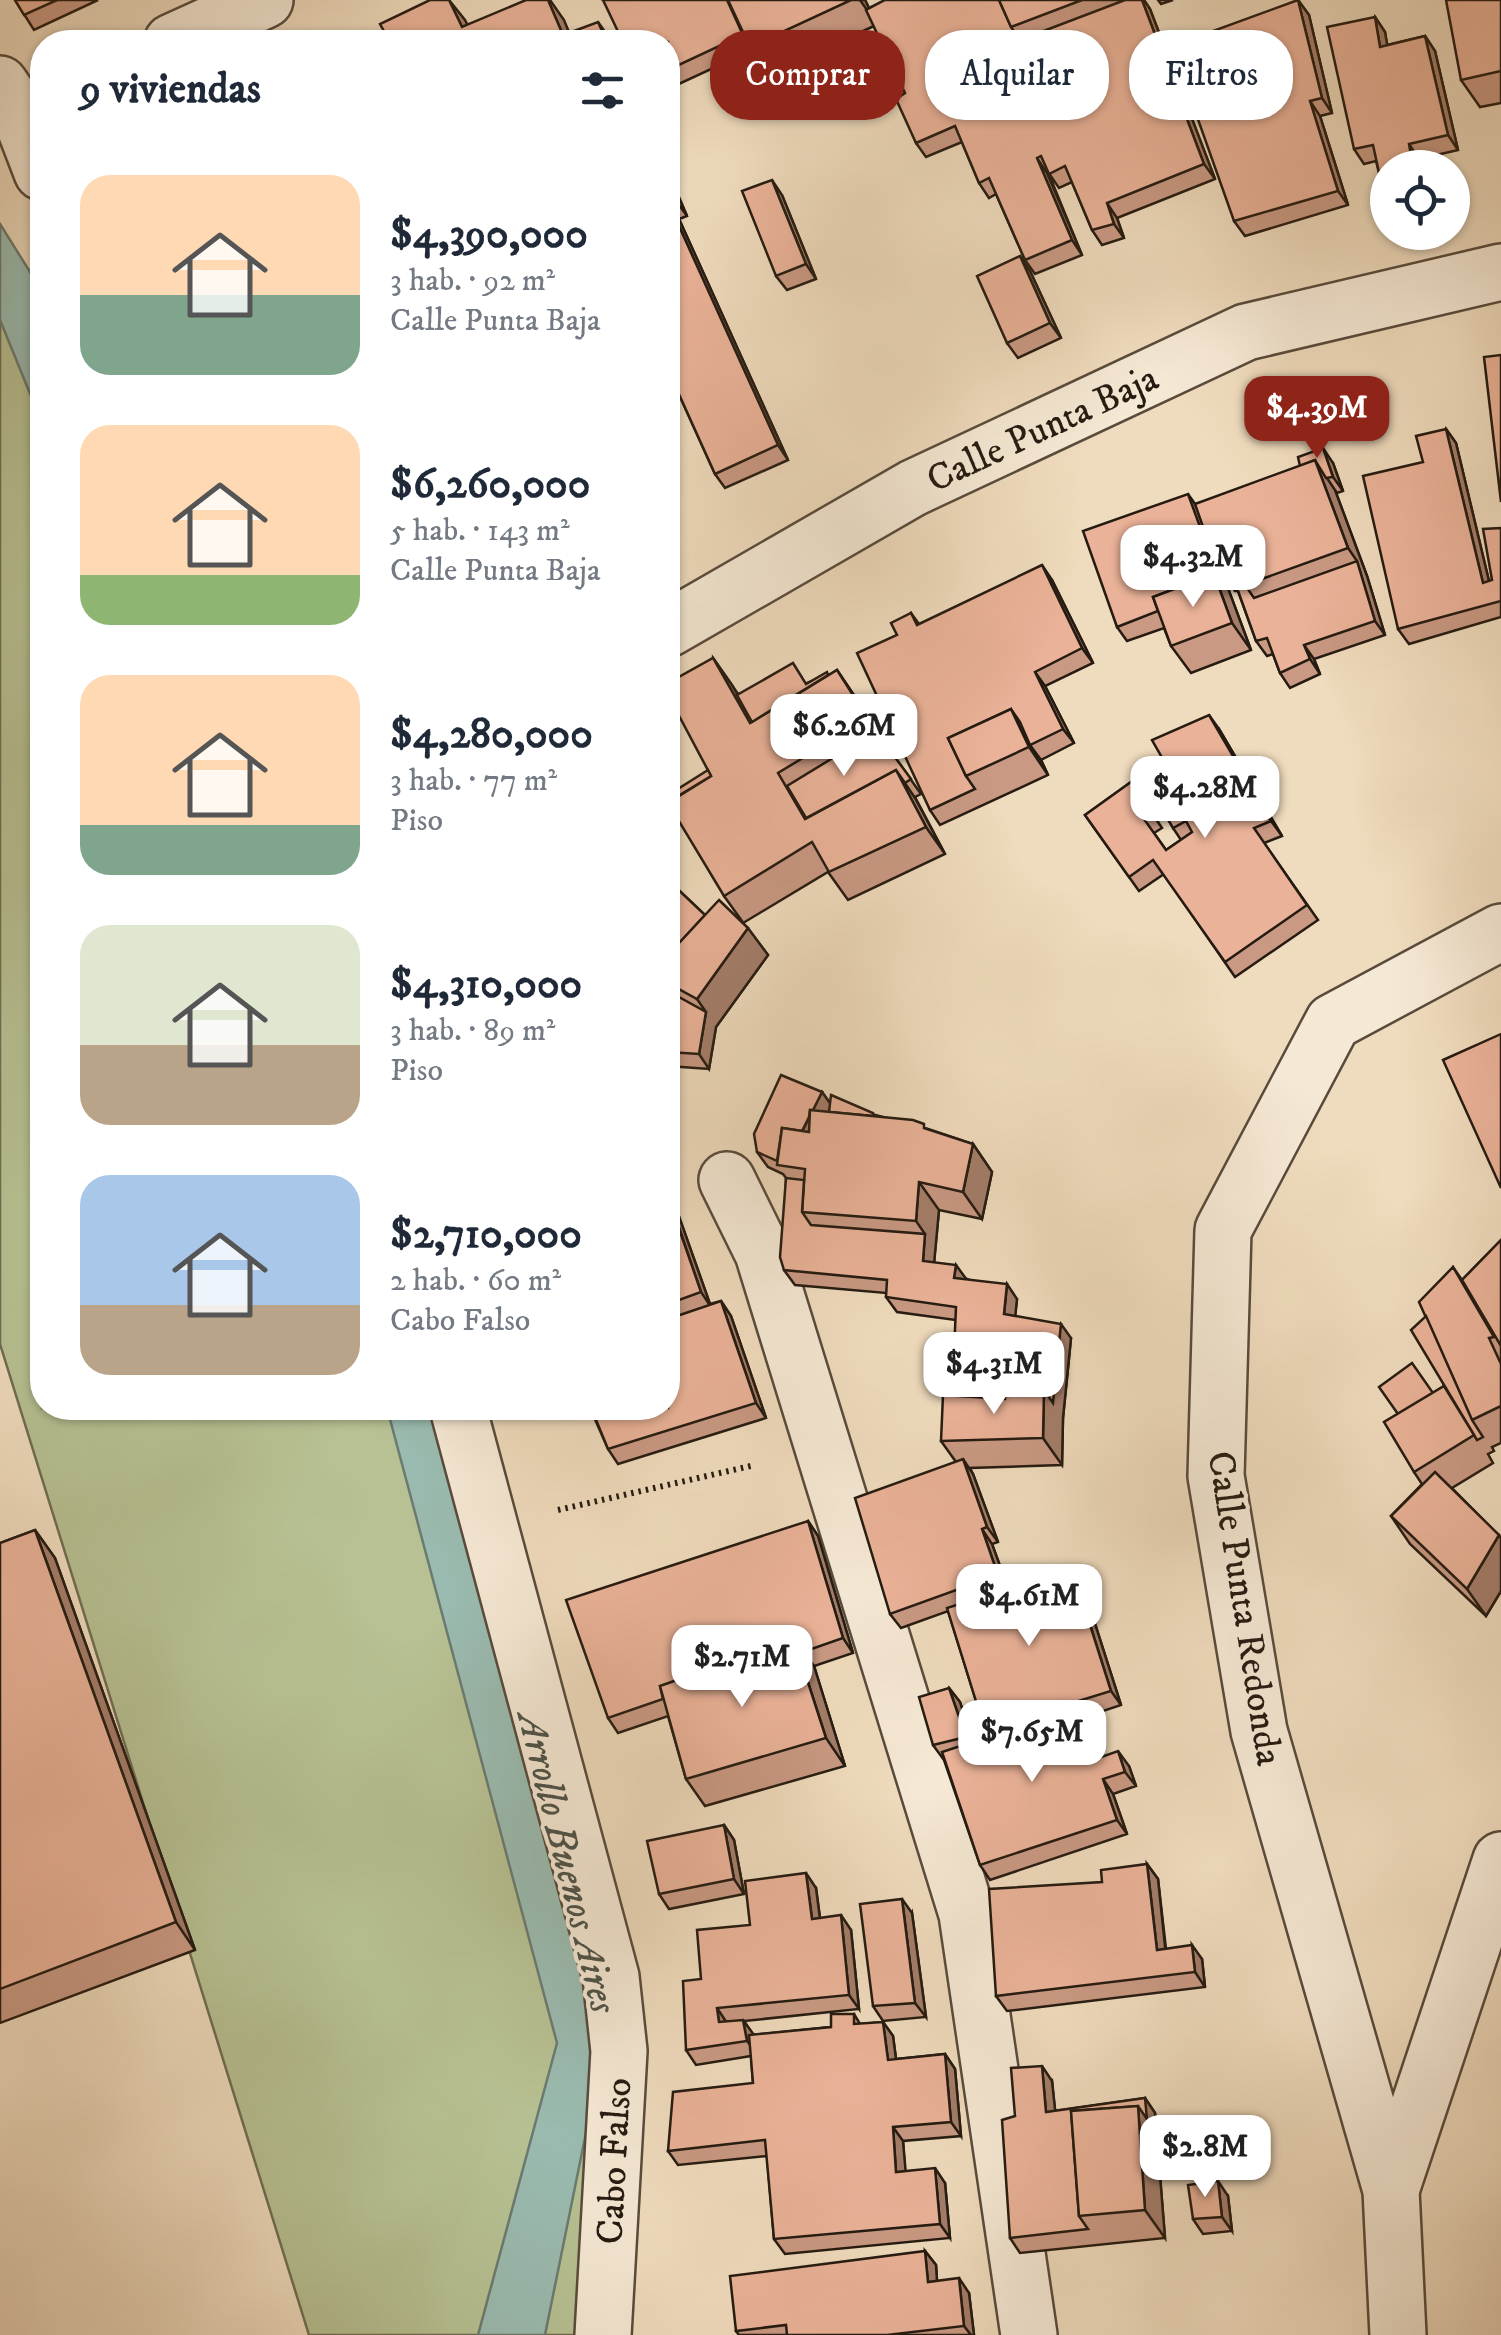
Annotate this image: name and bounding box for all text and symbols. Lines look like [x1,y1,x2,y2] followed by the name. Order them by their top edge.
[710,30,905,120] chip: Comprar
[925,30,1109,120] chip: Alquilar
[1129,30,1293,120] chip: Filtros
[575,63,630,118] icon: filters
[80,64,261,116] text: 9 viviendas
[1370,150,1470,250] map controls
[1370,150,1470,250] button: locate
[390,209,588,261] text: $4,390,000
[160,215,280,335] icon: home
[390,261,555,301] text: 3 hab. · 92 m²
[390,301,601,341] text: Calle Punta Baja
[919,355,1166,504] street label: Calle Punta Baja
[1236,376,1398,461] pin: $4.39M
[1266,388,1368,428] text: $4.39M
[390,459,590,511] text: $6,260,000
[160,465,280,585] icon: home
[390,511,570,551] text: 5 hab. · 143 m²
[1112,525,1274,610] pin: $4.32M
[1142,537,1244,577] text: $4.32M
[390,551,601,591] text: Calle Punta Baja
[763,694,925,779] pin: $6.26M
[792,706,896,746] text: $6.26M
[390,709,593,761] text: $4,280,000
[160,715,280,835] icon: home
[1124,756,1286,841] pin: $4.28M
[390,761,557,801] text: 3 hab. · 77 m²
[1152,768,1258,808] text: $4.28M
[390,801,443,841] text: Piso
[390,959,582,1011] text: $4,310,000
[160,965,280,1085] icon: home
[390,1011,555,1051] text: 3 hab. · 89 m²
[390,1051,443,1091] text: Piso
[390,1209,582,1261] text: $2,710,000
[160,1215,280,1335] icon: home
[390,1261,561,1301] text: 2 hab. · 60 m²
[390,1301,530,1341] text: Cabo Falso
[913,1332,1075,1417] pin: $4.31M
[945,1344,1043,1384] text: $4.31M
[1195,1448,1293,1769] street label: Calle Punta Redonda
[948,1564,1110,1649] pin: $4.61M
[978,1576,1080,1616] text: $4.61M
[661,1625,823,1710] pin: $2.71M
[693,1637,791,1677] text: $2.71M
[951,1700,1113,1785] pin: $7.65M
[504,1703,628,2019] water label: Arrollo Buenos Aires
[980,1712,1084,1752] text: $7.65M
[587,2077,643,2246] street label: Cabo Falso
[1135,2115,1275,2200] pin: $2.8M
[1162,2127,1248,2167] text: $2.8M

